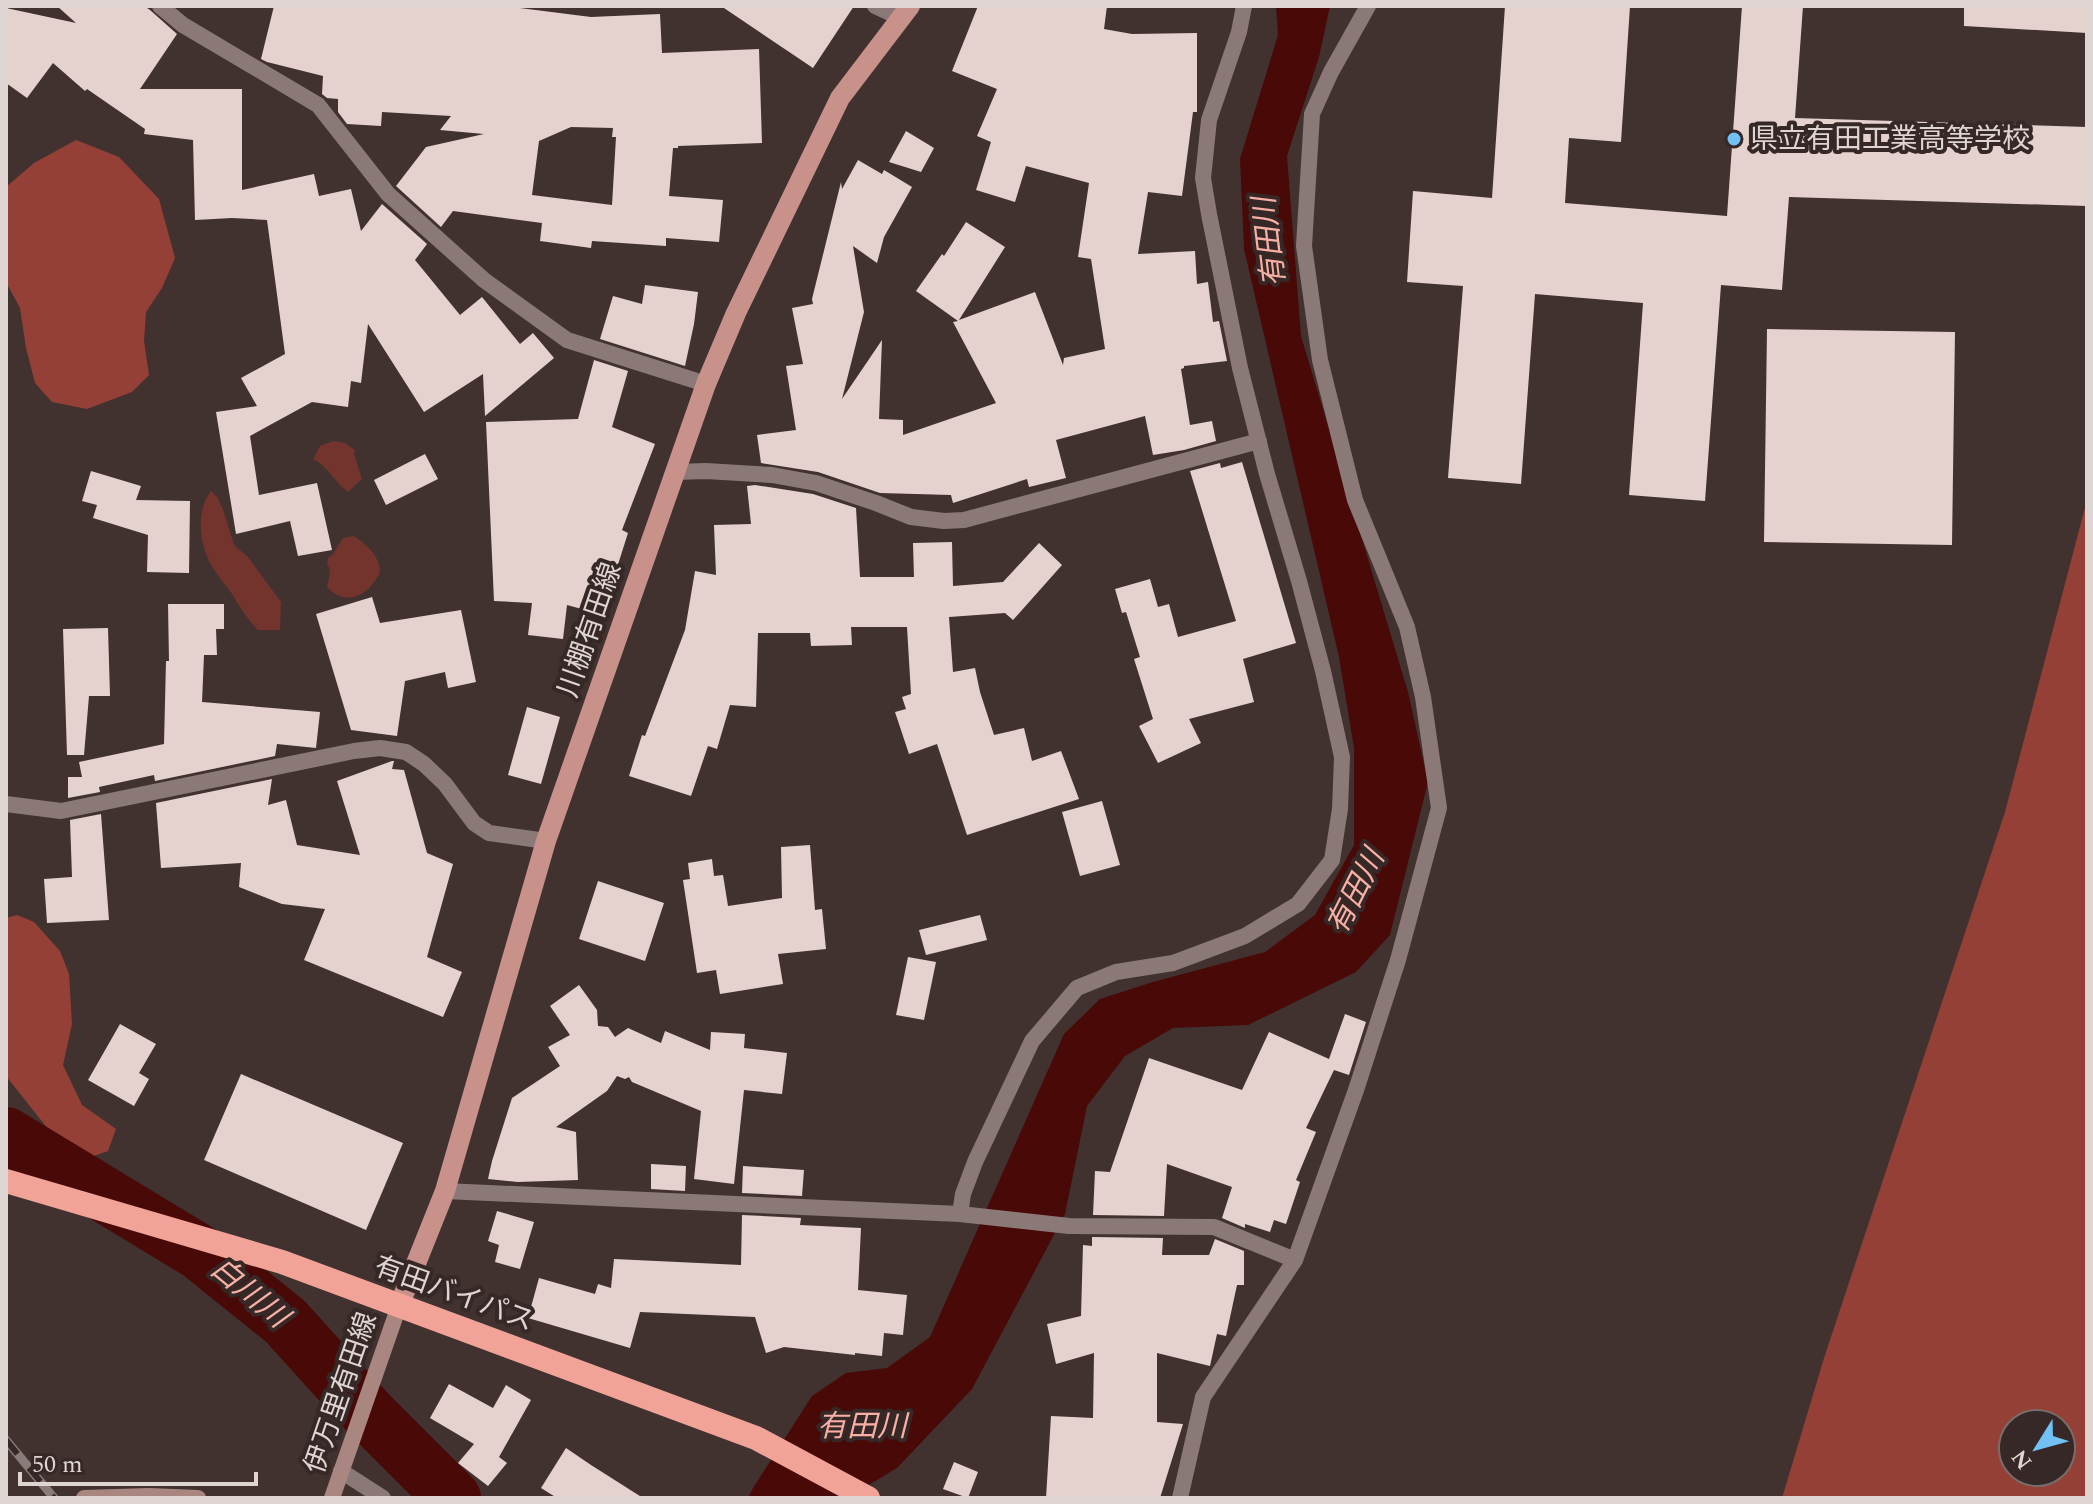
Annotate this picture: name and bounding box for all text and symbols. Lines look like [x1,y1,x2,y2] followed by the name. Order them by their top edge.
[1750,118,2030,161] place label: 県立有田工業高等学校
[1725,130,1743,148] marker: 県立有田工業高等学校
[1241,192,1298,289] water label: 有田川
[547,557,633,703] street label: 川棚有田線
[1315,839,1398,943] water label: 有田川
[368,1245,540,1343] street label: 有田バイパス
[200,1246,301,1341] water label: 白川川
[293,1307,389,1479] street label: 伊万里有田線
[817,1404,910,1450] water label: 有田川
[1997,1408,2077,1488] north arrow
[20,1436,256,1486] scale bar
[2004,1442,2041,1476] text: N
[32,1447,83,1483] text: 50 m

